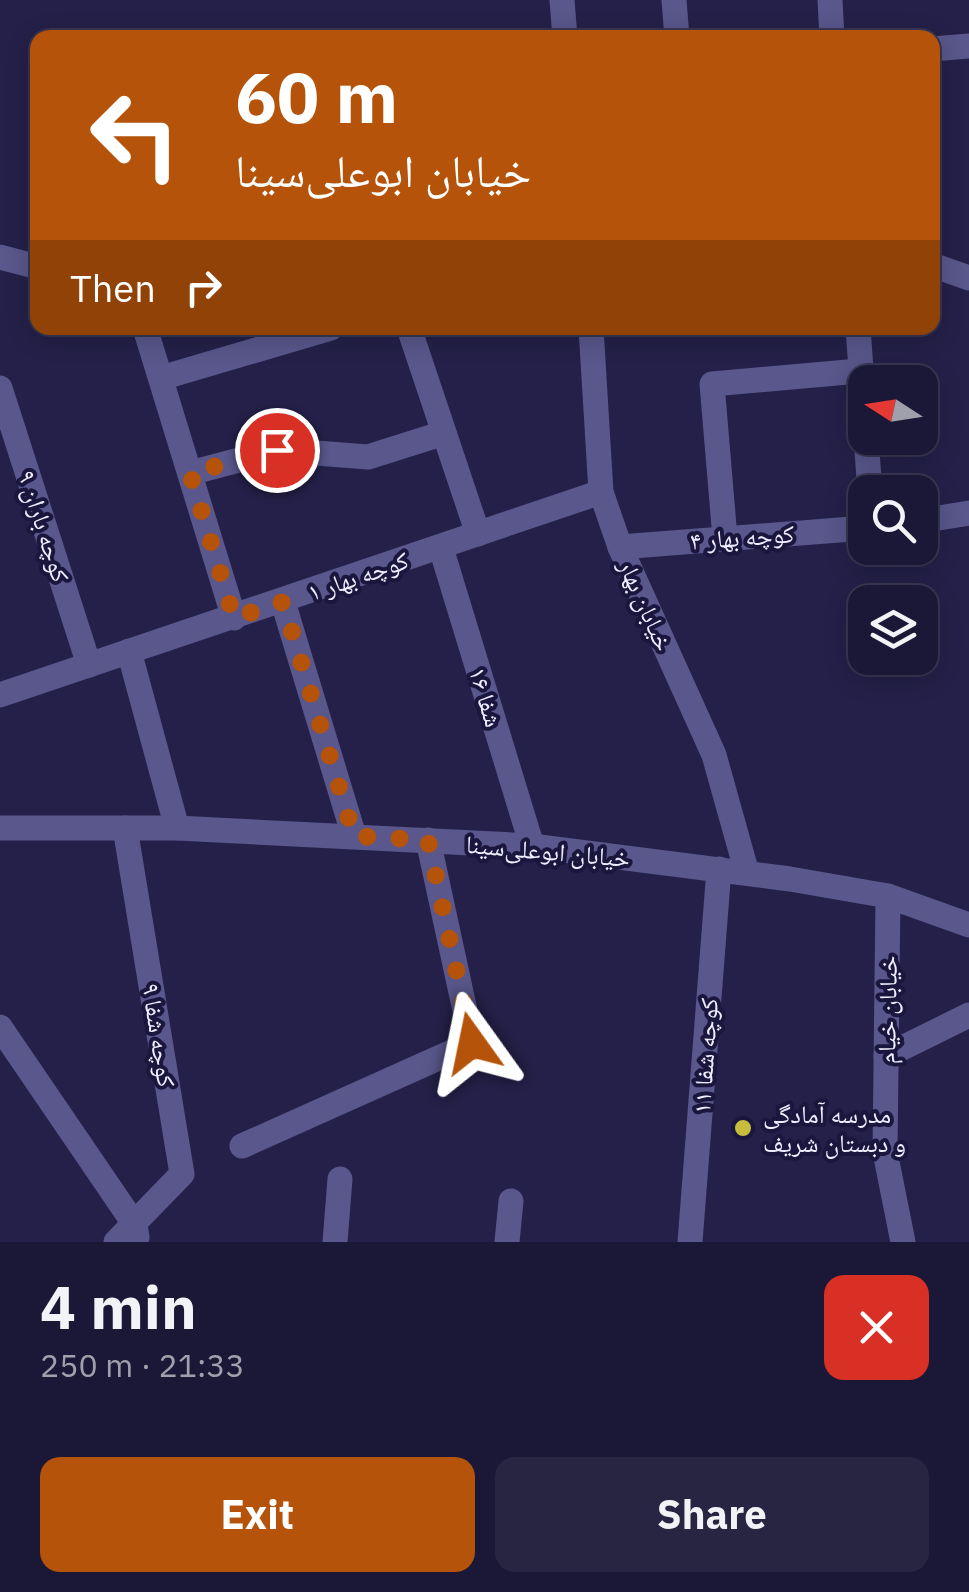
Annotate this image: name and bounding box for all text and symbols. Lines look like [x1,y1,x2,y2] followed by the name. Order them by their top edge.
[235,51,398,142] text: 60 m
[70,70,200,200] icon: left
[235,141,531,199] text: خیابان ابوعلی‌سینا
[176,260,231,315] icon: right
[70,263,156,312] text: Then
[848,365,938,455] north arrow
[848,365,938,675] map controls
[235,408,320,493] pin
[250,423,305,478] icon: arrive
[11,466,78,586] street label: کوچه باران ۹
[848,475,938,565] button: search
[689,516,795,557] street label: کوچه بهار ۴
[303,543,413,608] street label: کوچه بهار ۱
[611,553,681,656] street label: خیابان بهار
[848,585,938,675] button: layers
[462,663,511,731] street label: شفا ۱۶
[465,827,632,874] street label: خیابان ابوعلی‌سینا
[869,955,905,1065] street label: خیابان خیام
[135,981,184,1089] street label: کوچه شفا ۹
[420,991,524,1095] position arrow
[684,997,725,1115] street label: کوچه شفا ۱۱
[763,1097,906,1159] place label: مدرسه آمادگی و دبستان شریف
[732,1117,754,1139] marker: مدرسه آمادگی و دبستان شریف
[40,1267,197,1346] text: 4 min
[824,1275,929,1380] button: close
[40,1344,245,1386] text: 250 m · 21:33
[40,1457,475,1572] button: Exit
[495,1457,929,1572] button: Share

